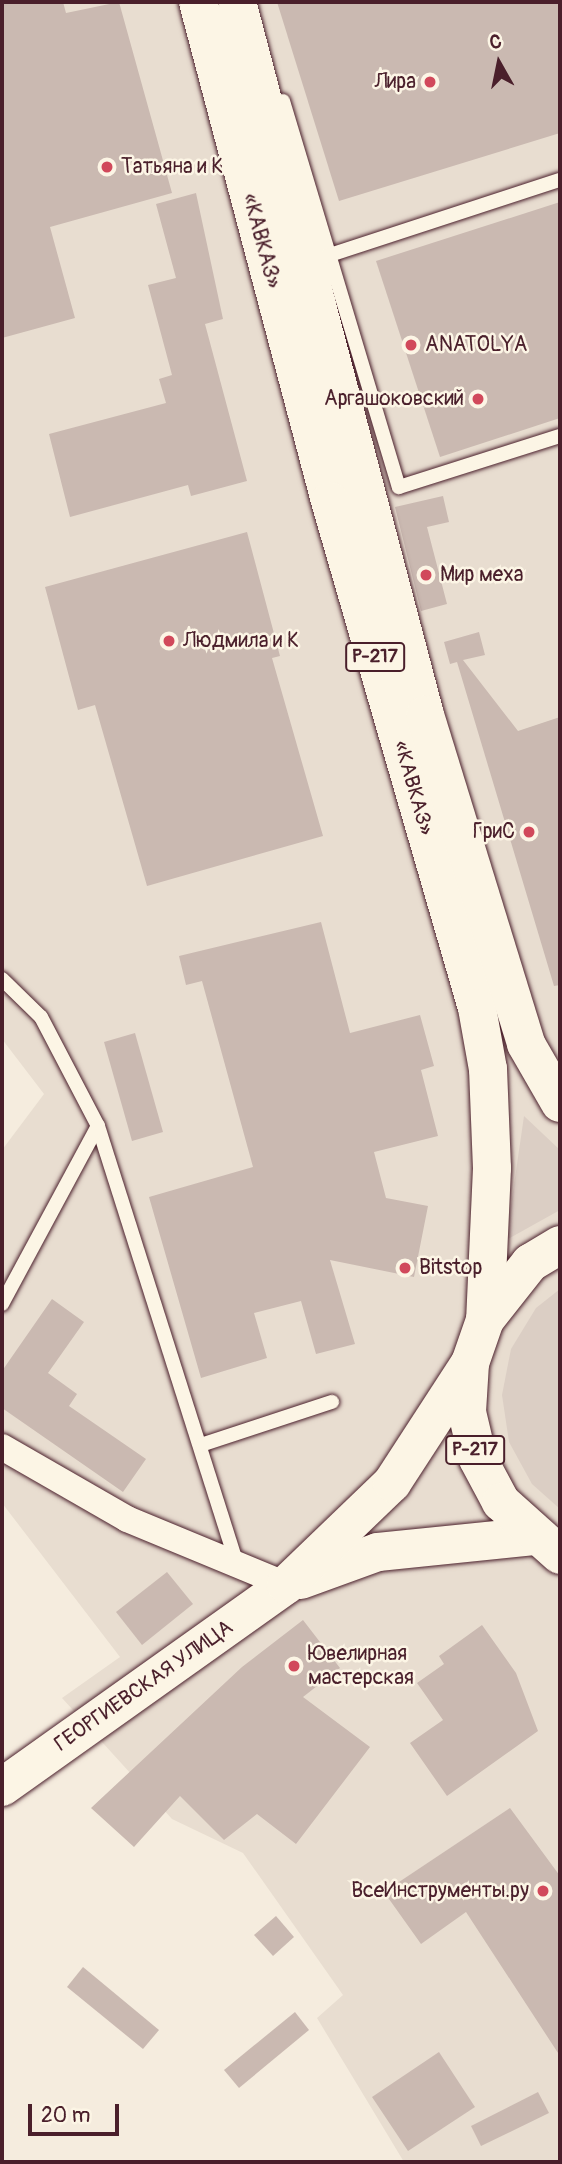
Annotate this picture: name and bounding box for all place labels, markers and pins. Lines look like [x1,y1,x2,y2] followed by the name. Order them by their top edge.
[374,69,416,95] place label: Лира
[422,74,438,90] marker: Лира
[121,154,223,180] place label: Татьяна и К
[99,159,115,175] marker: Татьяна и К
[425,332,527,358] place label: ANATOLYA
[403,337,419,353] marker: ANATOLYA
[324,386,464,412] place label: Аргашоковский
[470,391,486,407] marker: Аргашоковский
[440,562,523,588] place label: Мир меха
[418,567,434,583] marker: Мир меха
[183,628,299,654] place label: Людмила и К
[161,633,177,649] marker: Людмила и К
[473,819,515,845] place label: ГриС
[521,824,537,840] marker: ГриС
[419,1255,482,1281] place label: Bitstop
[397,1260,413,1276] marker: Bitstop
[308,1641,414,1691] place label: Ювелирная мастерская
[286,1658,302,1674] marker: Ювелирная мастерская
[351,1878,529,1904] place label: ВсеИнструменты.ру
[535,1883,551,1899] marker: ВсеИнструменты.ру

